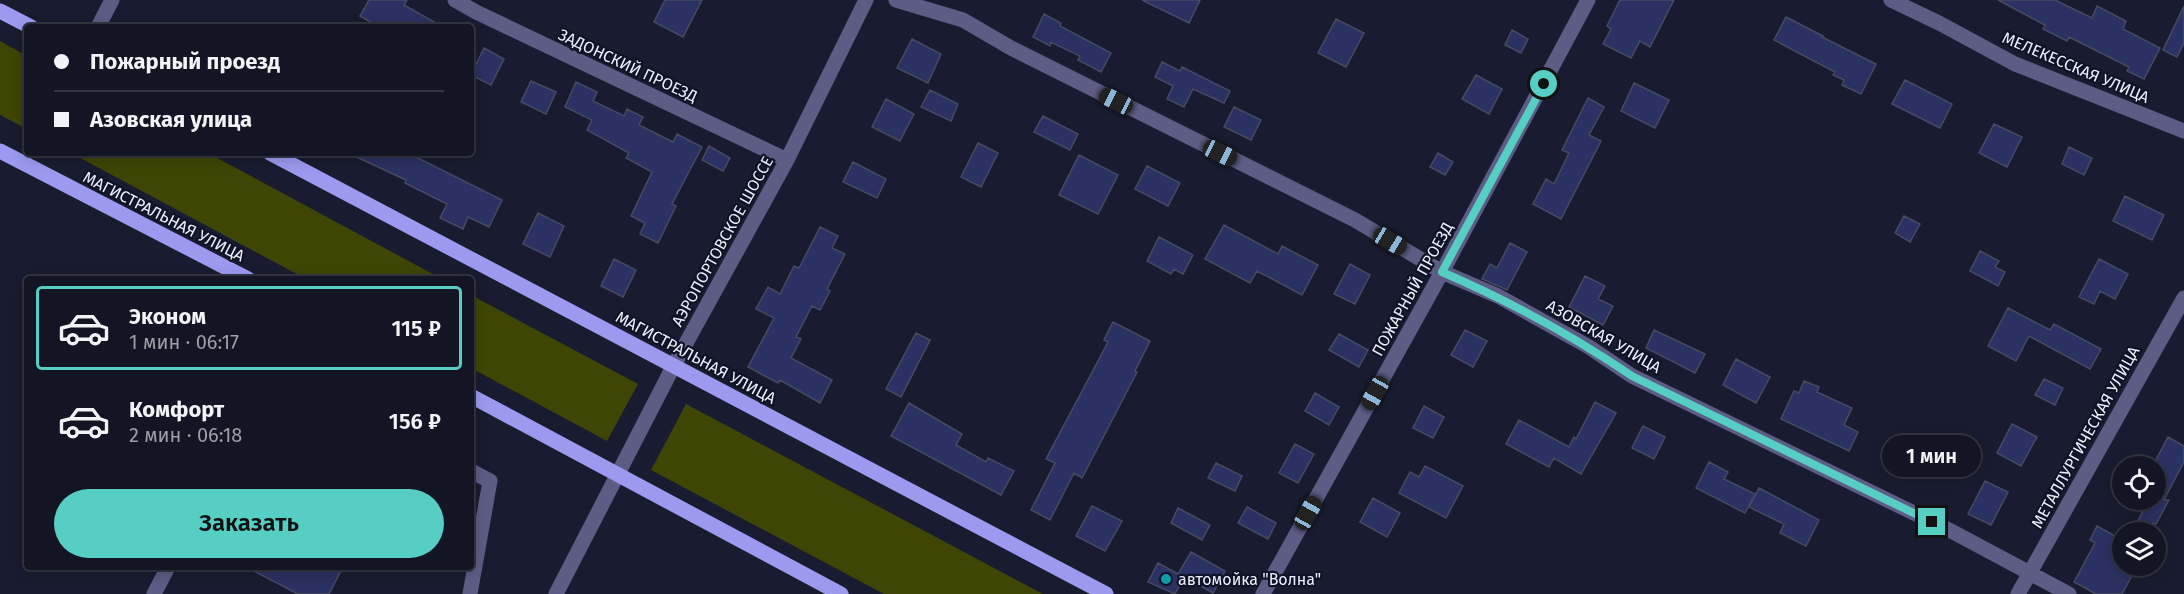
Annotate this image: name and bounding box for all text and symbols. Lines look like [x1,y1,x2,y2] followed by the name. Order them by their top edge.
[555,25,701,106] street label: ЗАДОНСКИЙ ПРОЕЗД
[2000,28,2153,107] street label: МЕЛЕКЕССКАЯ УЛИЦА
[90,48,280,75] text: Пожарный проезд
[1530,70,1557,97] route start
[1096,85,1136,117] car
[90,106,252,133] text: Азовская улица
[1200,137,1240,169] car
[668,153,777,330] street label: АЭРОПОРТОВСКОЕ ШОССЕ
[80,167,248,266] street label: МАГИСТРАЛЬНАЯ УЛИЦА
[1368,219,1457,359] street label: ПОЖАРНЫЙ ПРОЕЗД
[1370,224,1410,258] car
[1543,296,1665,377] street label: АЗОВСКАЯ УЛИЦА
[57,301,111,355] icon: car
[129,303,206,330] text: Эконом
[612,307,780,408] street label: МАГИСТРАЛЬНАЯ УЛИЦА
[391,315,441,342] text: 115 ₽
[129,330,239,354] text: 1 мин · 06:17
[2027,342,2144,531] street label: МЕТАЛЛУРГИЧЕСКАЯ УЛИЦА
[1358,373,1392,413] car
[57,394,111,448] icon: car
[129,396,224,423] text: Комфорт
[389,408,441,435] text: 156 ₽
[129,423,242,447] text: 2 мин · 06:18
[1882,435,1982,477] callout: 1 мин
[1906,444,1957,468] text: 1 мин
[2112,456,2166,576] map controls
[2112,456,2166,510] button: locate
[54,489,444,558] button: Заказать
[1291,493,1325,533] car
[1918,508,1945,535] route end
[2112,522,2166,576] button: layers
[1178,570,1321,589] place label: автомойка "Волна"
[1159,572,1173,586] marker: автомойка "Волна"

